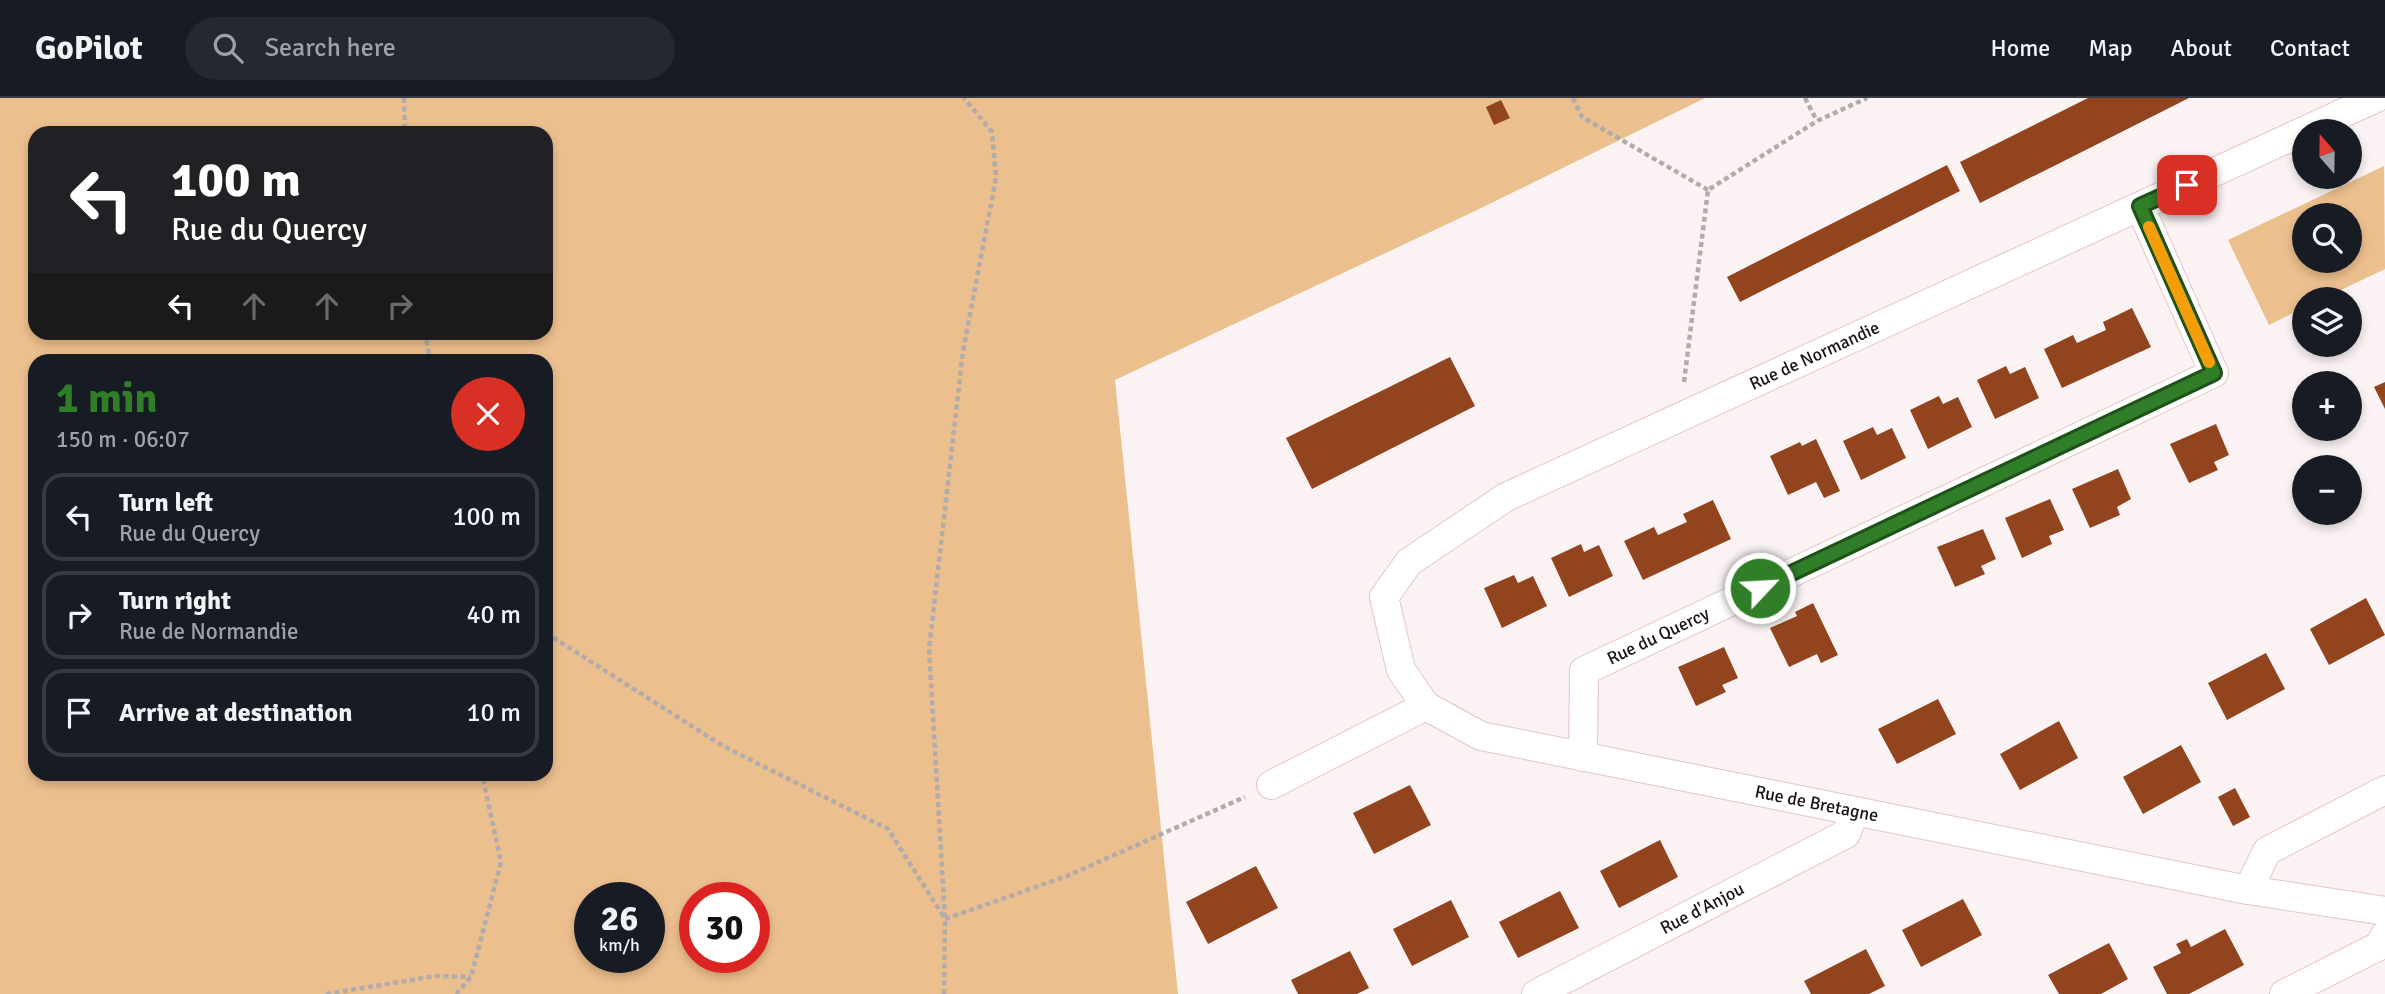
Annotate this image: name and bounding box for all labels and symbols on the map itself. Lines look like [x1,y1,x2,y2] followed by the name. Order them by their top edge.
[2292,119,2362,189] north arrow
[2157,155,2217,215] pin
[1746,316,1883,395] street label: Rue de Normandie
[1723,551,1797,625] position arrow
[1604,602,1713,669] street label: Rue du Quercy
[1753,780,1880,827] street label: Rue de Bretagne
[1656,877,1748,939] street label: Rue d'Anjou
[679,882,770,973] speed limit sign: 30

